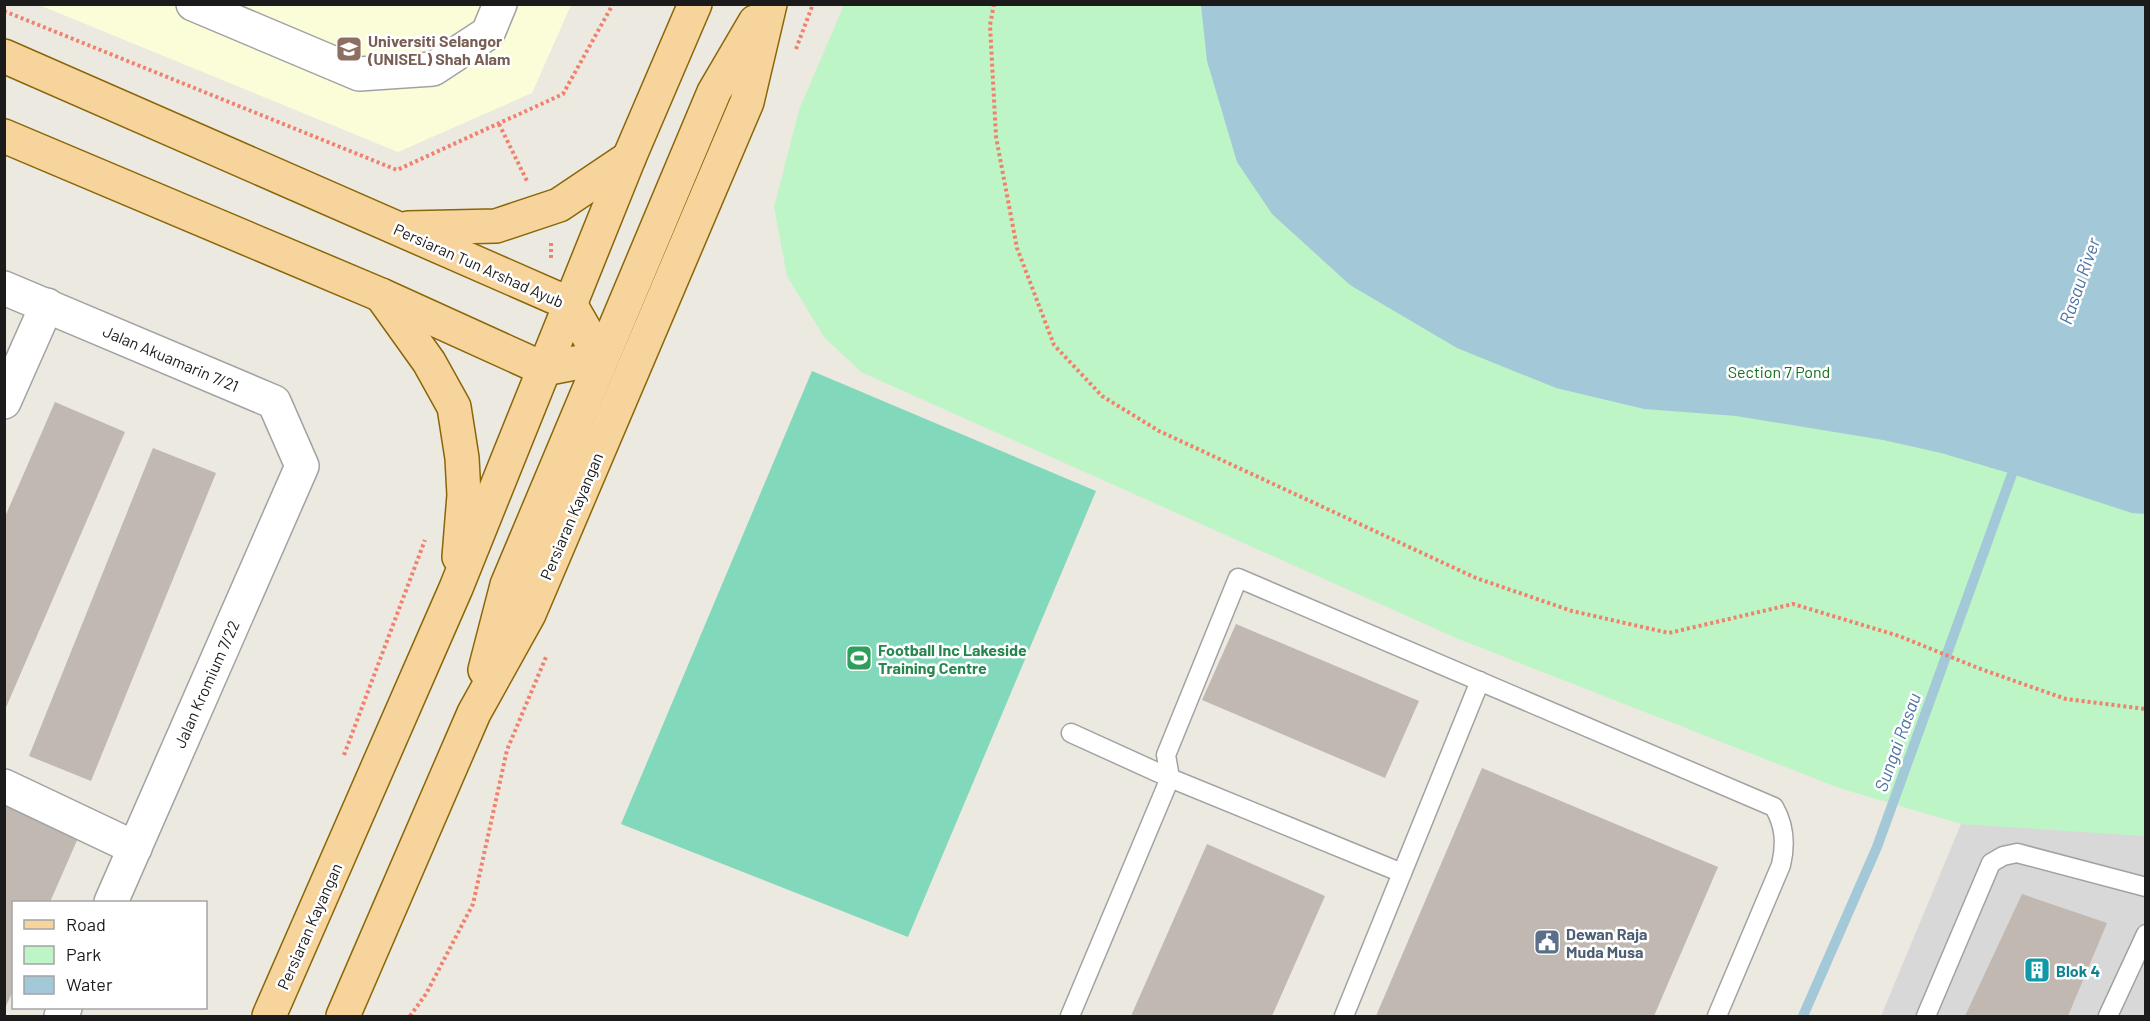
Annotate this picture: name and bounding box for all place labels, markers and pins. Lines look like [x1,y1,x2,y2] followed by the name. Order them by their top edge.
[367,31,510,68] place label: Universiti Selangor (UNISEL) Shah Alam
[334,34,364,64] school or university icon: Universiti Selangor (UNISEL) Shah Alam
[878,640,1027,677] place label: Football Inc Lakeside Training Centre
[844,643,874,673] sports icon: Football Inc Lakeside Training Centre
[1566,924,1647,961] place label: Dewan Raja Muda Musa
[1532,927,1562,957] public building icon: Dewan Raja Muda Musa
[2022,955,2052,985] building icon: Blok 4
[2056,961,2100,980] place label: Blok 4

